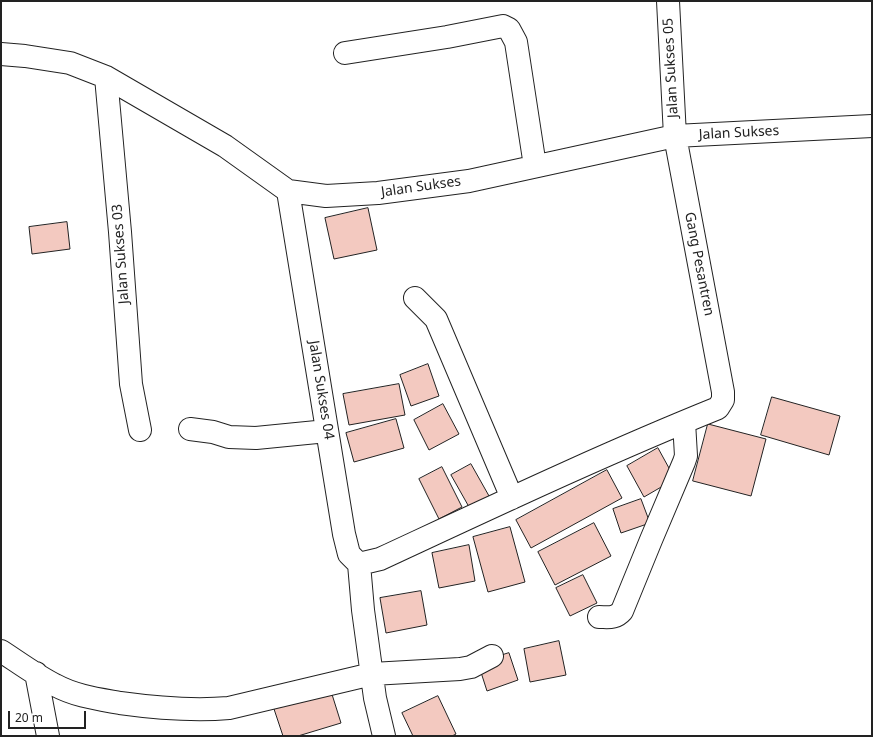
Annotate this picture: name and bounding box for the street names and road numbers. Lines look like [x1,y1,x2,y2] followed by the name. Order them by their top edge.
[660,18,682,118] street label: Jalan Sukses 05
[698,123,780,143] street label: Jalan Sukses
[380,173,462,201] street label: Jalan Sukses
[109,203,133,305] street label: Jalan Sukses 03
[681,211,717,317] street label: Gang Pesantren
[305,339,337,441] street label: Jalan Sukses 04

